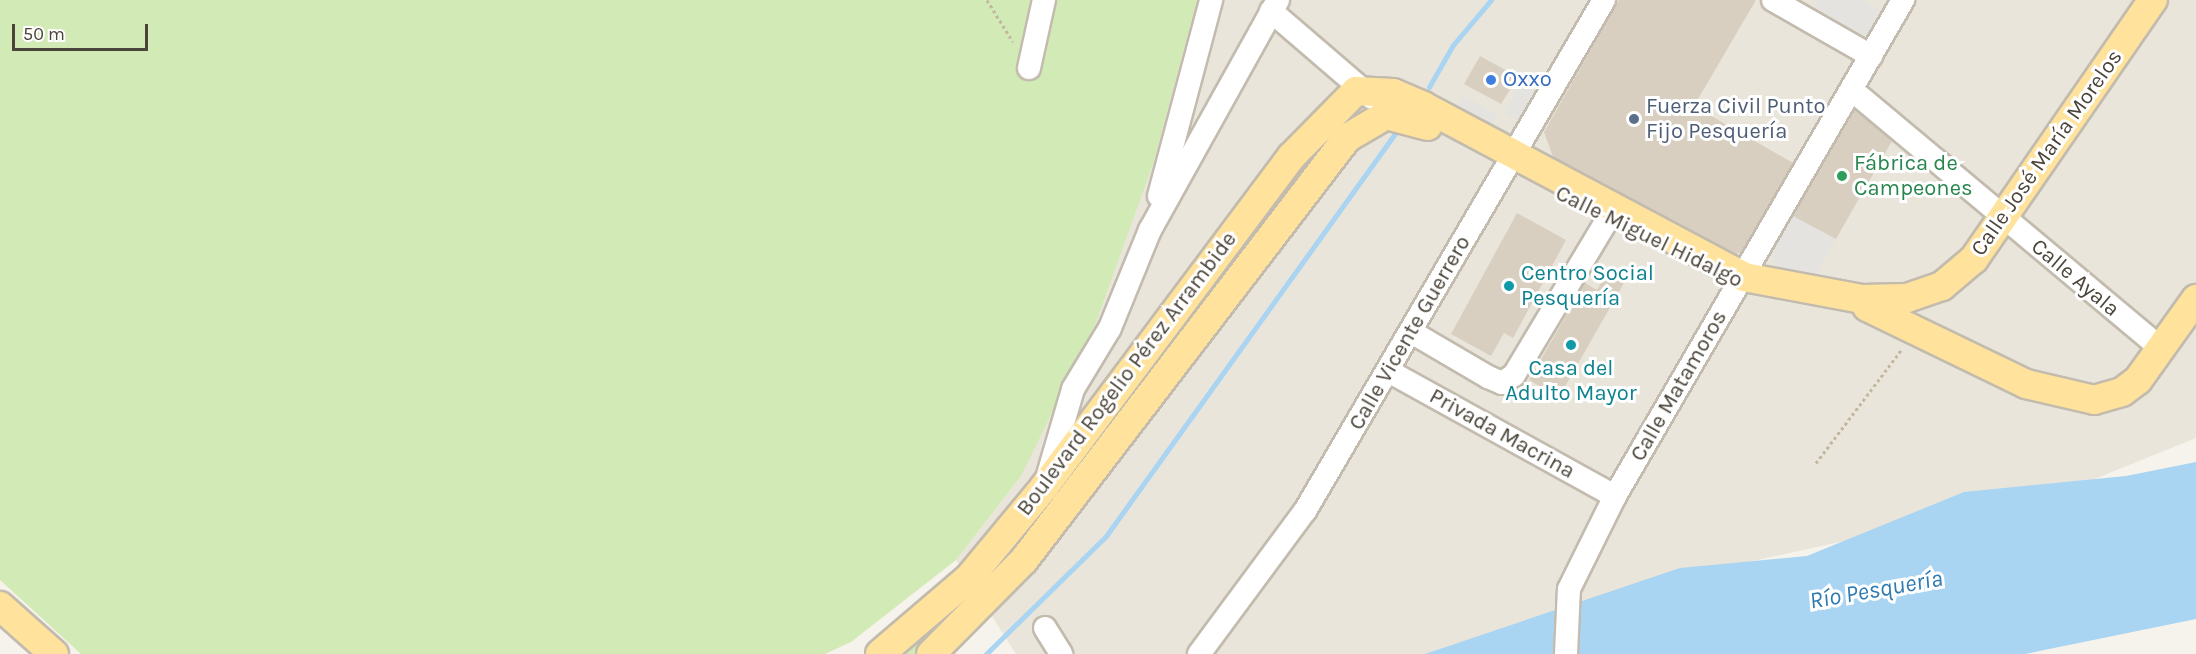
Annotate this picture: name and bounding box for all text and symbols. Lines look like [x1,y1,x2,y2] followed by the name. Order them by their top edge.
[15,12,152,50] scale bar
[23,23,65,45] text: 50 m
[1966,45,2128,261] street label: Calle José María Morelos
[1503,67,1552,93] place label: Oxxo
[1484,73,1498,87] marker: Oxxo
[1646,93,1825,144] place label: Fuerza Civil Punto Fijo Pesquería
[1627,112,1641,126] marker: Fuerza Civil Punto Fijo Pesquería
[1854,150,1972,202] place label: Fábrica de Campeones
[1835,169,1849,183] marker: Fábrica de Campeones
[1551,180,1747,294] street label: Calle Miguel Hidalgo
[1012,227,1242,521] street label: Boulevard Rogelio Pérez Arrambide
[1344,231,1476,435] street label: Calle Vicente Guerrero
[2025,233,2125,323] street label: Calle Ayala
[1521,260,1654,312] place label: Centro Social Pesquería
[1502,279,1516,293] marker: Centro Social Pesquería
[1625,306,1733,466] street label: Calle Matamoros
[1564,338,1578,352] marker: Casa del Adulto Mayor
[1505,355,1637,406] place label: Casa del Adulto Mayor
[1425,383,1579,485] street label: Privada Macrina
[1807,564,1945,616] water label: Río Pesquería

